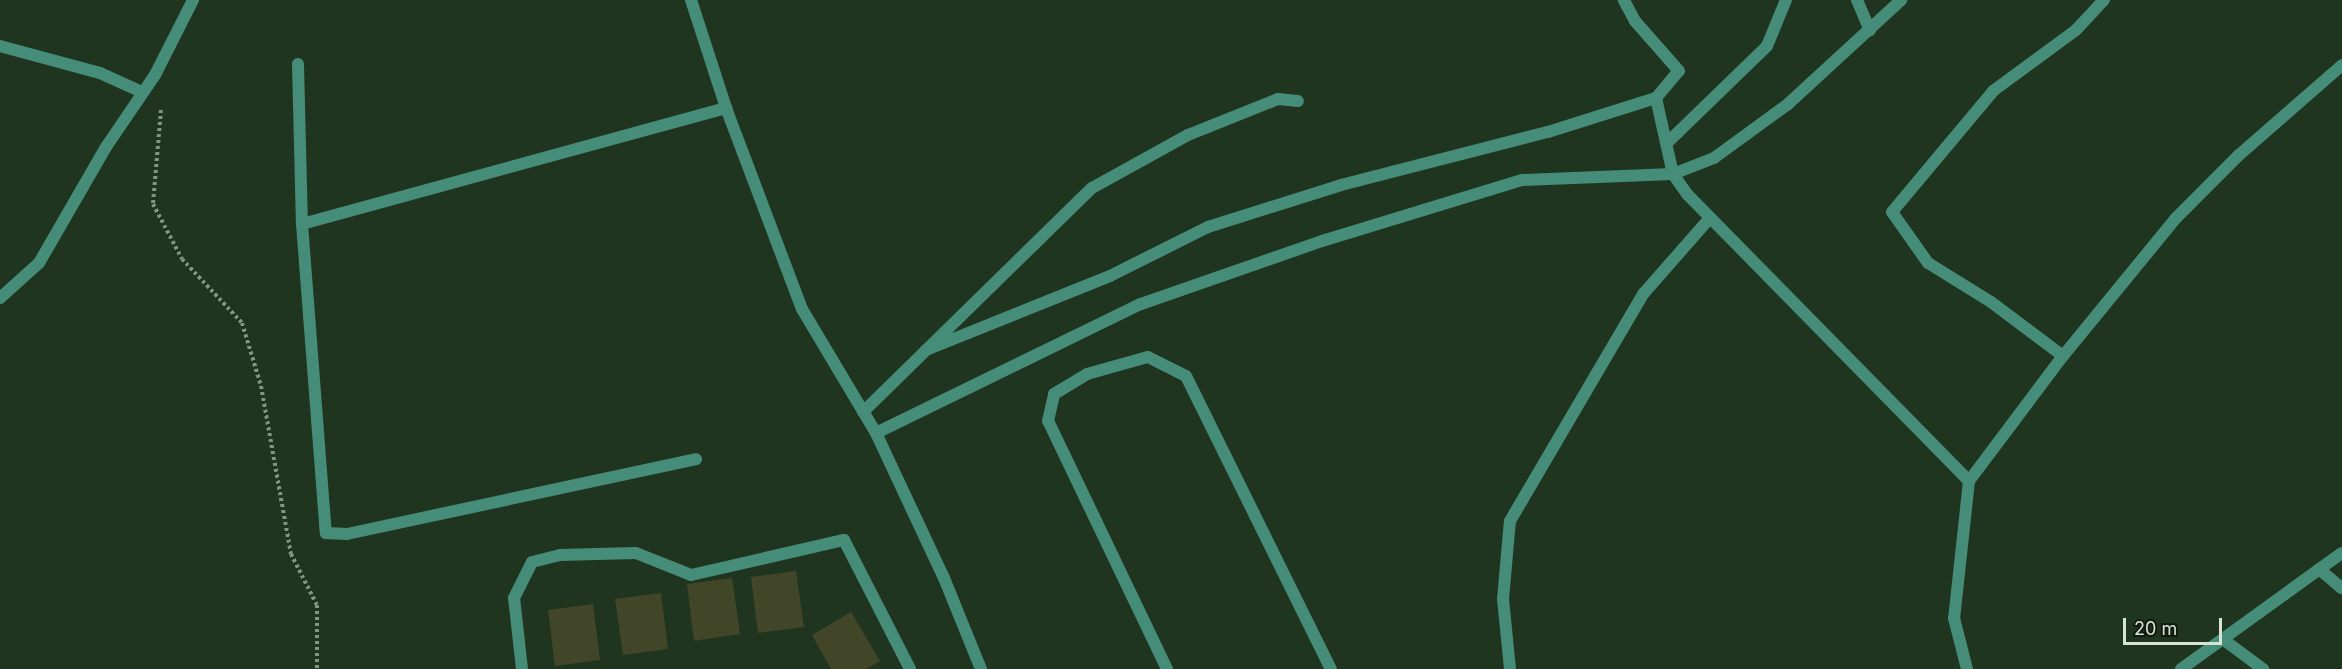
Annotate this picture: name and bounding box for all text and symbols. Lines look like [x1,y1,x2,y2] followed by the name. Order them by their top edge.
[2126,606,2225,644] scale bar
[2134,618,2177,639] text: 20 m

